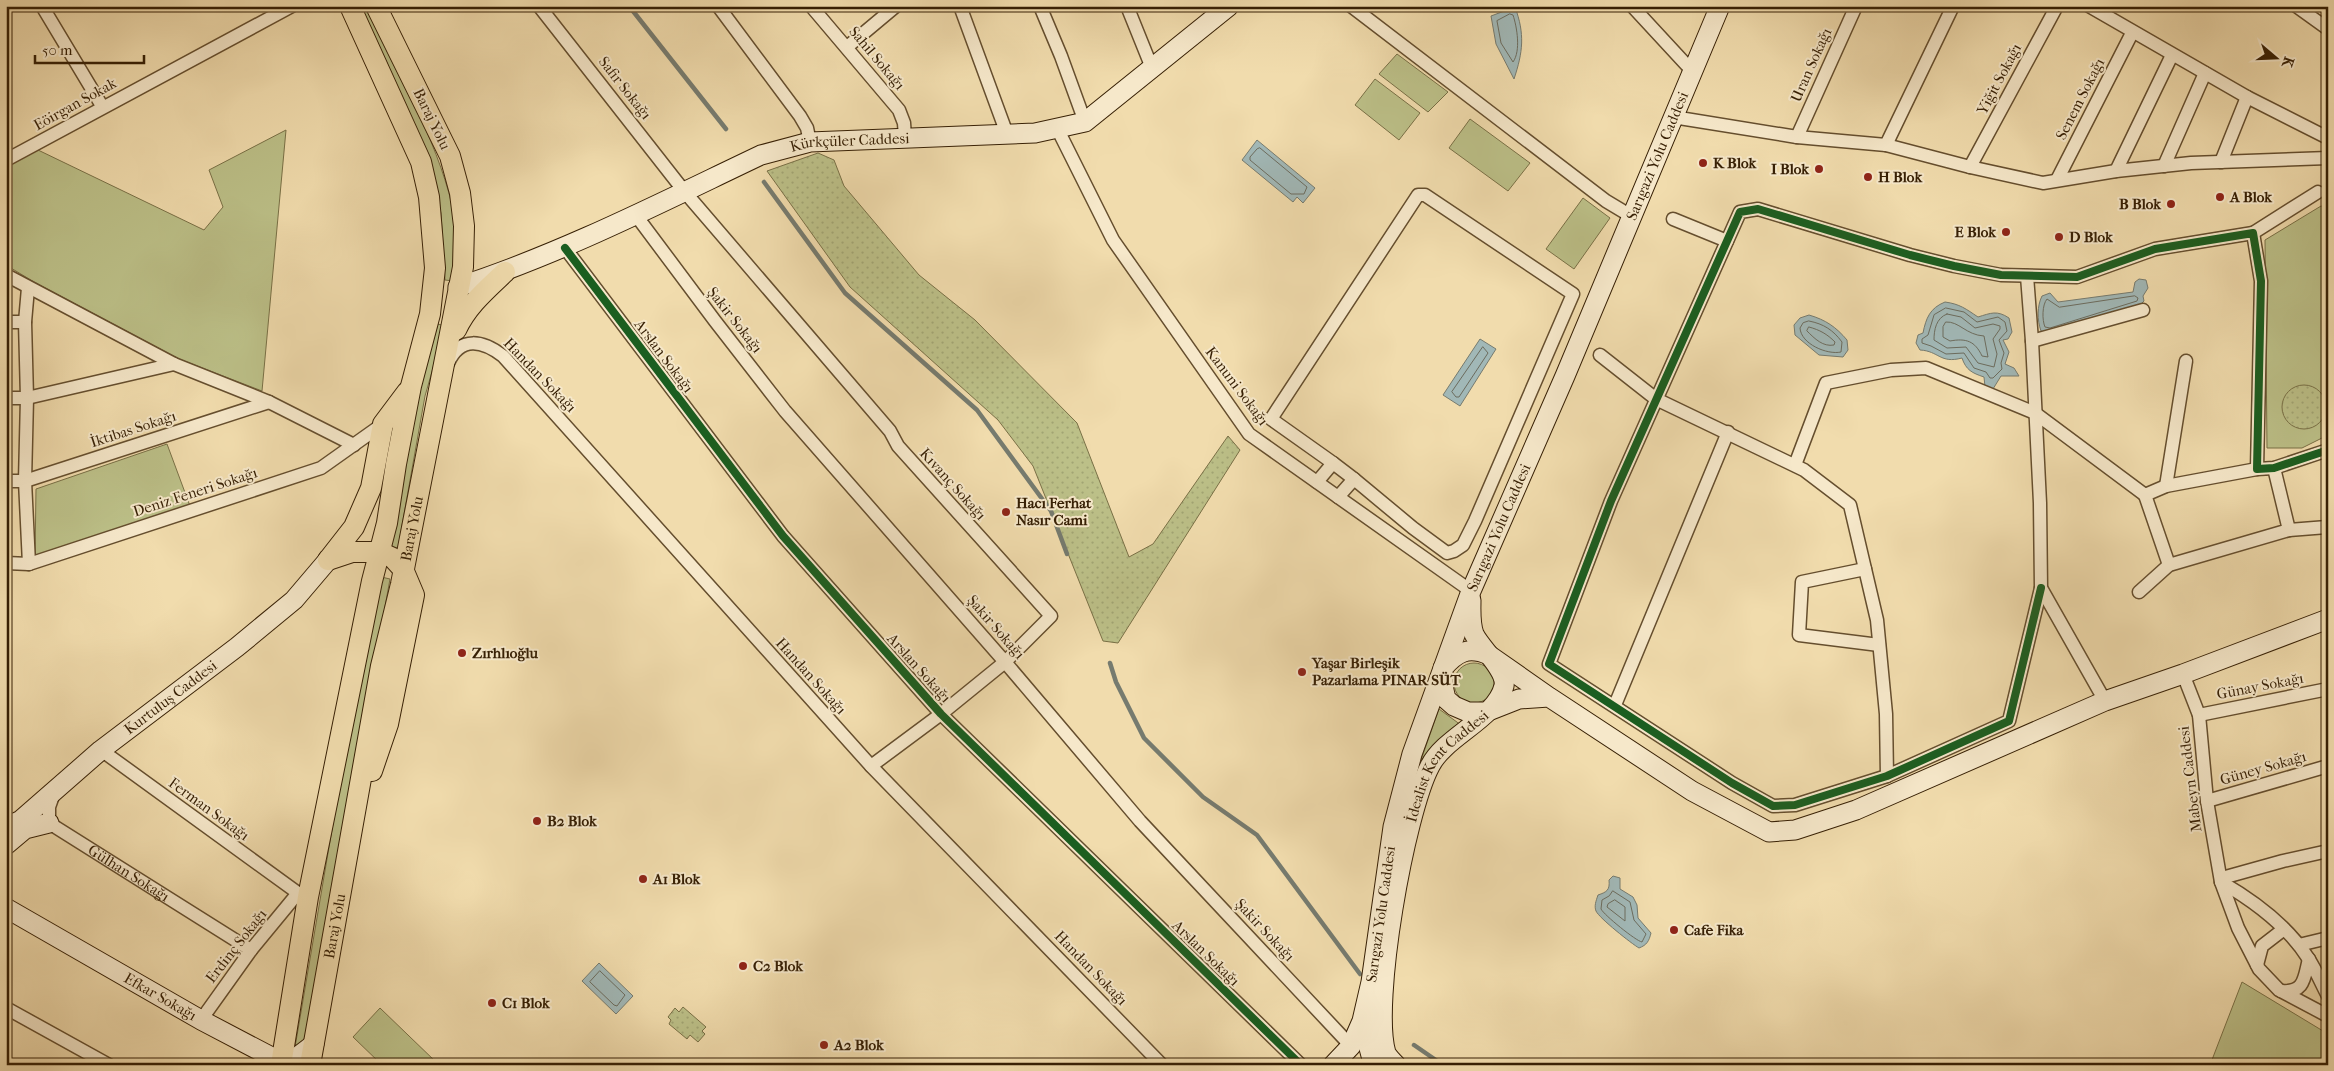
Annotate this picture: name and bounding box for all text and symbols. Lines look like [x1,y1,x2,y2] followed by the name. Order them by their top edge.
[845,23,909,94] street label: Sahil Sokağı
[1787,25,1836,105] street label: Uran Sokağı
[35,32,144,64] scale bar
[2252,32,2302,82] north arrow
[1972,40,2025,118] street label: Yiğit Sokağı
[42,41,73,59] text: 50 m
[595,53,656,124] street label: Safir Sokağı
[2278,54,2298,70] text: K
[2052,55,2109,143] street label: Senem Sokağı
[30,74,120,134] street label: Eöirgan Sokak
[409,85,455,153] street label: Baraj Yolu
[1622,89,1692,223] street label: Sarıgazi Yolu Caddesi
[788,129,910,156] street label: Kürkçüler Caddesi
[1713,154,1757,172] place label: K Blok
[1697,157,1709,169] marker: K Blok
[1771,160,1810,178] place label: I Blok
[1813,163,1825,175] marker: I Blok
[1878,168,1923,186] place label: H Blok
[1862,171,1874,183] marker: H Blok
[2229,188,2273,206] place label: A Blok
[2214,191,2226,203] marker: A Blok
[2119,195,2162,213] place label: B Blok
[2165,198,2177,210] marker: B Blok
[1955,223,1997,241] place label: E Blok
[2000,226,2012,238] marker: E Blok
[2069,228,2114,246] place label: D Blok
[2053,231,2065,243] marker: D Blok
[704,283,767,357] street label: Şakir Sokağı
[630,315,698,397] street label: Arslan Sokağı
[500,334,580,416] street label: Handan Sokağı
[1202,343,1273,429] street label: Kanuni Sokağı
[88,406,179,451] street label: İktibas Sokağı
[916,444,990,524] street label: Kıvanç Sokağı
[1463,460,1535,594] street label: Sarıgazi Yolu Caddesi
[131,463,260,521] street label: Deniz Feneri Sokağı
[397,494,427,563] street label: Baraj Yolu
[1016,494,1092,529] place label: Hacı Ferhat Nasır Cami
[1000,506,1012,518] marker: Hacı Ferhat Nasır Cami
[963,591,1029,663] street label: Şakir Sokağı
[883,629,955,707] street label: Arslan Sokağı
[772,634,850,718] street label: Handan Sokağı
[472,644,539,662] place label: Zırhlıoğlu
[456,647,468,659] marker: Zırhlıoğlu
[1311,654,1461,689] place label: Yaşar Birleşik Pazarlama PINAR SÜT
[121,656,221,738] street label: Kurtuluş Caddesi
[1296,666,1308,678] marker: Yaşar Birleşik Pazarlama PINAR SÜT
[2215,669,2305,703] street label: Günay Sokağı
[1402,706,1493,824] street label: İdealist Kent Caddesi
[2175,725,2205,833] street label: Mabeyn Caddesi
[2218,747,2309,789] street label: Güney Sokağı
[165,774,253,845] street label: Ferman Sokağı
[547,812,598,830] place label: B2 Blok
[531,815,543,827] marker: B2 Blok
[85,841,173,906] street label: Gülhan Sokağı
[1362,844,1399,984] street label: Sarıgazi Yolu Caddesi
[652,870,702,888] place label: A1 Blok
[637,873,649,885] marker: A1 Blok
[320,892,349,960] street label: Baraj Yolu
[1232,895,1299,965] street label: Şakir Sokağı
[202,905,271,987] street label: Erdinç Sokağı
[1168,916,1244,990] street label: Arslan Sokağı
[1684,921,1745,939] place label: Cafe Fika
[1668,924,1680,936] marker: Cafe Fika
[1051,927,1131,1009] street label: Handan Sokağı
[753,957,804,975] place label: C2 Blok
[737,960,749,972] marker: C2 Blok
[121,969,200,1025] street label: Efkar Sokağı
[502,994,551,1012] place label: C1 Blok
[486,997,498,1009] marker: C1 Blok
[833,1036,885,1054] place label: A2 Blok
[818,1039,830,1051] marker: A2 Blok

